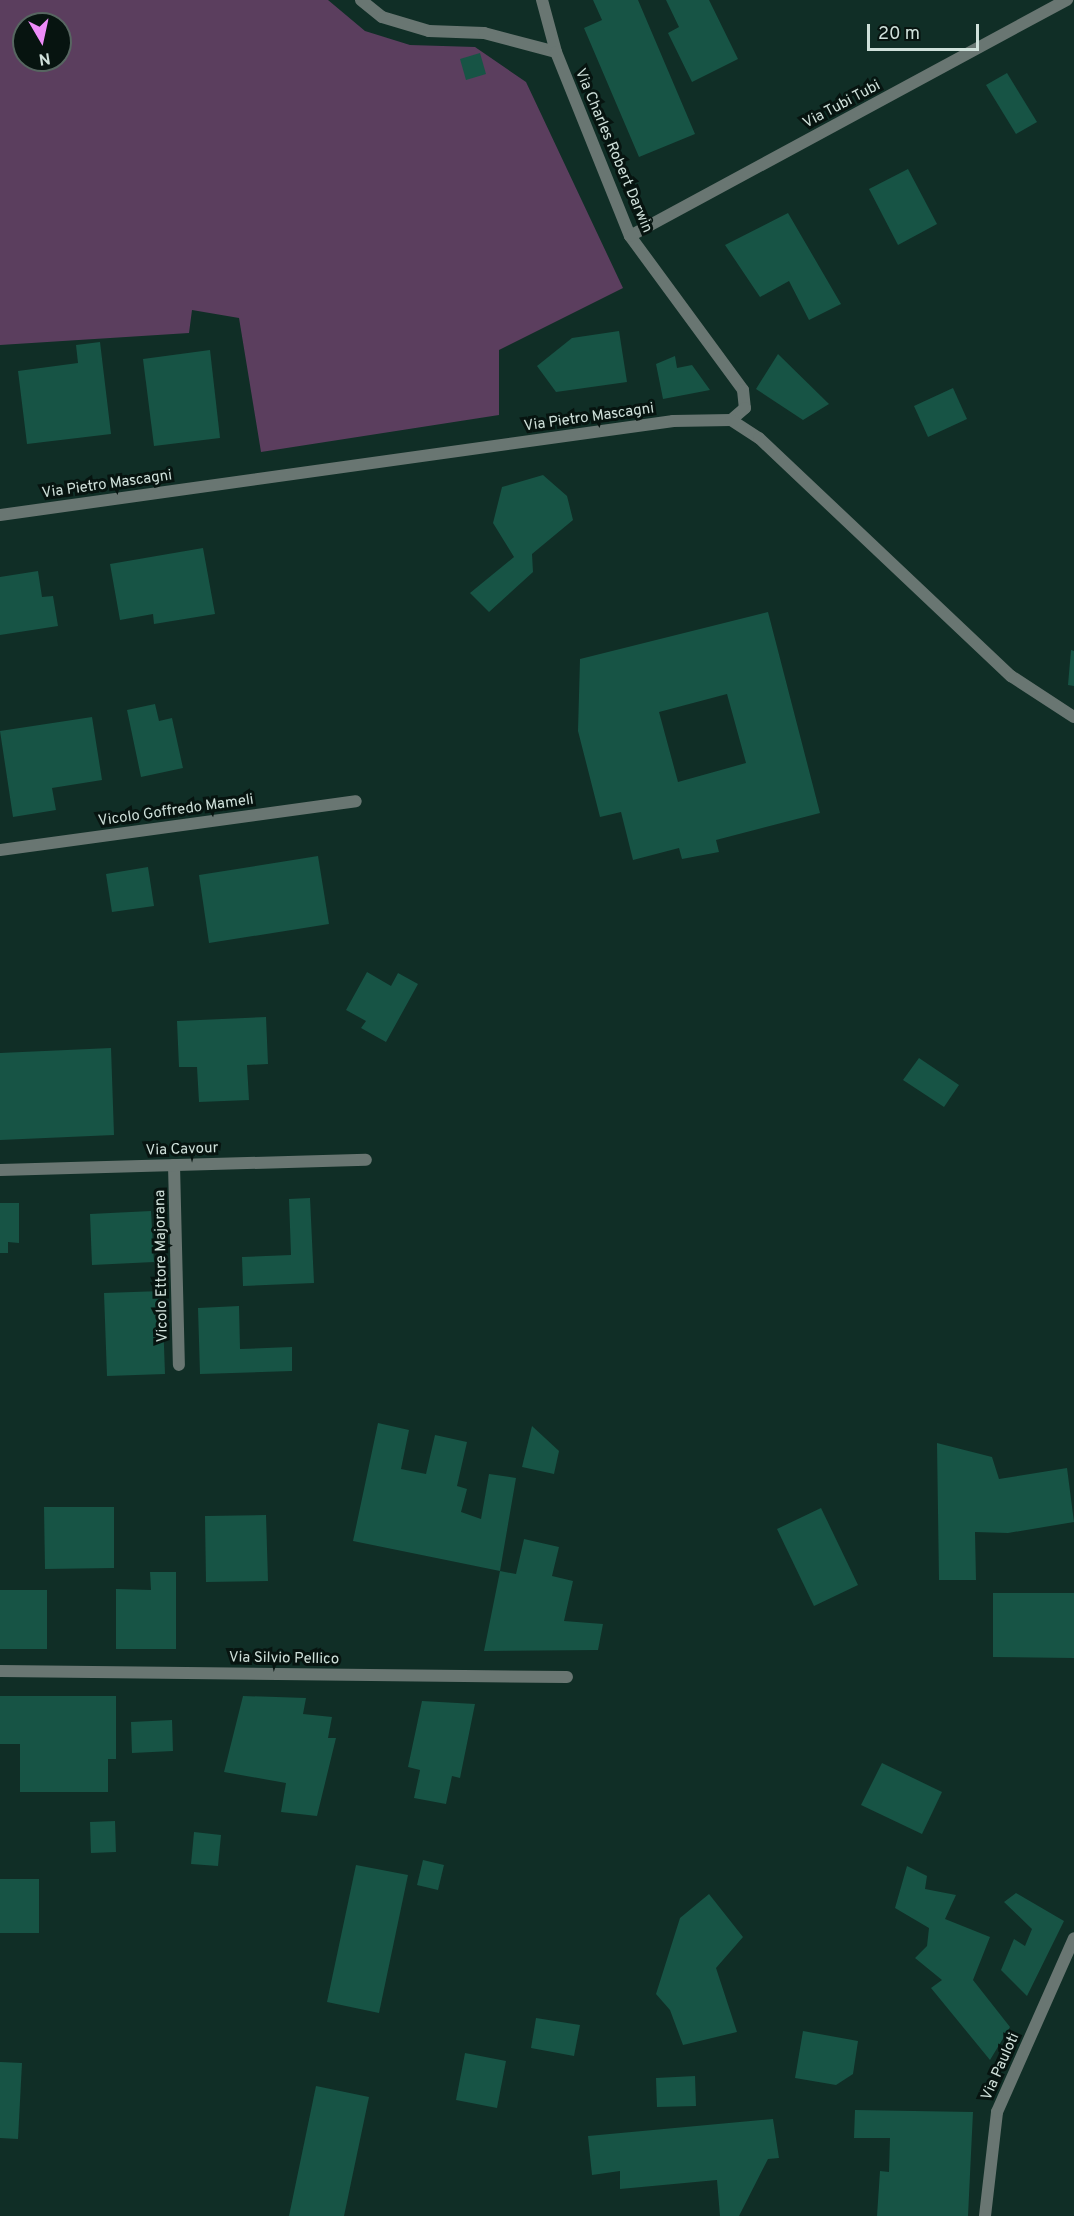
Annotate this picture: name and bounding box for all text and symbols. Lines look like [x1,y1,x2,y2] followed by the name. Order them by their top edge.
[12,12,72,72] north arrow
[870,12,982,50] scale bar
[878,23,920,46] text: 20 m
[37,47,52,69] text: N
[570,66,656,236] street label: Via Charles Robert Darwin
[800,77,884,133] street label: Via Tubi Tubi
[523,400,655,436] street label: Via Pietro Mascagni
[41,467,173,503] street label: Via Pietro Mascagni
[97,791,255,831] street label: Vicolo Goffredo Mameli
[145,1140,219,1160] street label: Via Cavour
[152,1189,172,1343] street label: Vicolo Ettore Majorana
[229,1649,339,1669] street label: Via Silvio Pellico
[978,2031,1024,2103] street label: Via Pauloti

